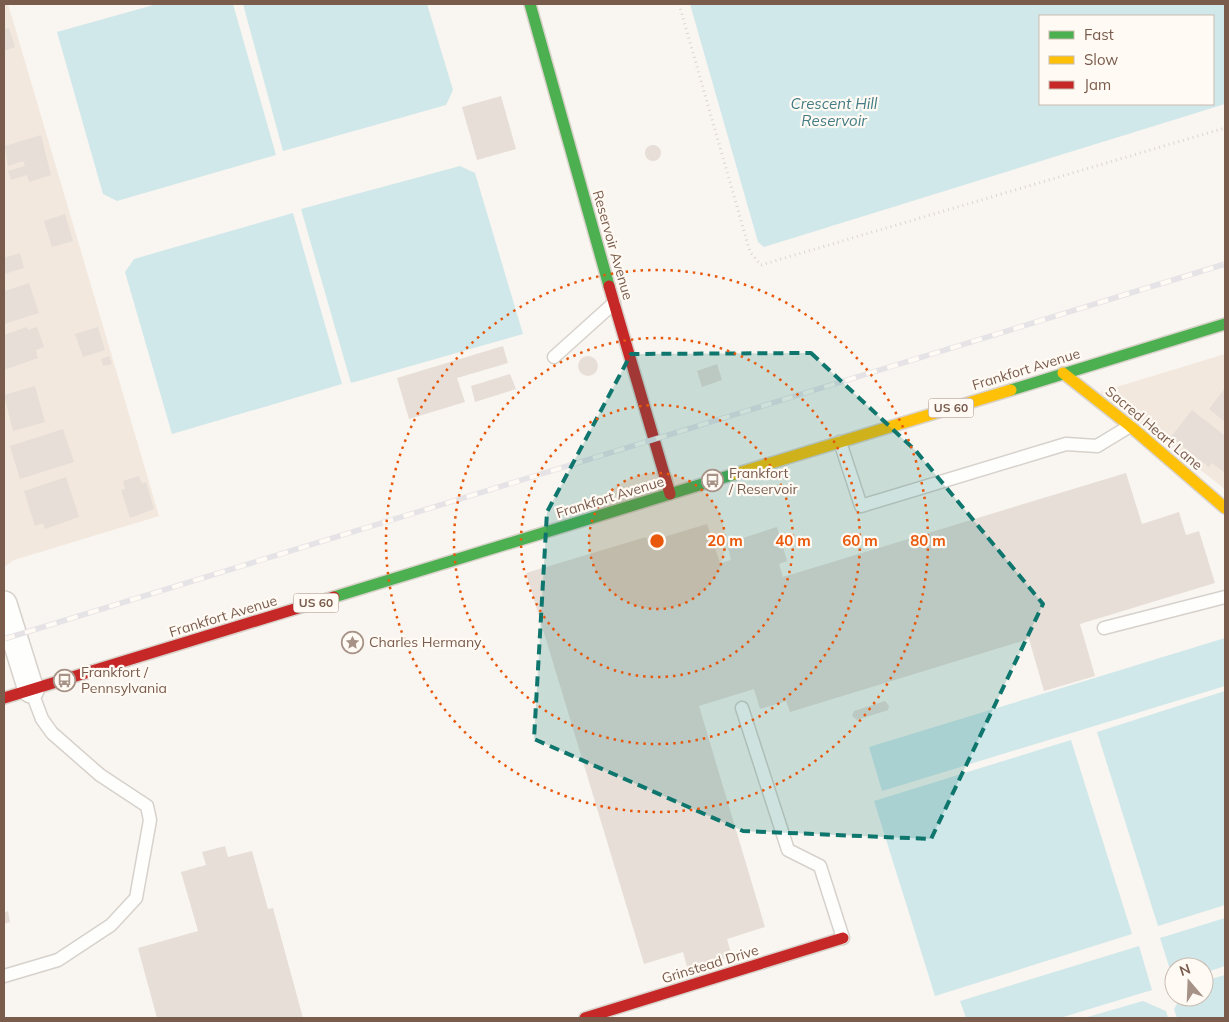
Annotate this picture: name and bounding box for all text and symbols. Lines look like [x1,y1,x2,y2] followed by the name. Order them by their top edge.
[1039,15,1214,105] legend
[1084,25,1114,44] text: Fast
[1084,50,1118,69] text: Slow
[1084,75,1111,94] text: Jam
[791,94,878,130] water label: Crescent Hill Reservoir
[589,188,637,302] street label: Reservoir Avenue
[970,344,1082,394] street label: Frankfort Avenue
[1102,382,1206,474] street label: Sacred Heart Lane
[928,398,974,418] road number: US 60
[728,464,799,498] place label: Frankfort / Reservoir
[701,469,725,493] bus stop icon: Frankfort / Reservoir
[554,472,666,522] street label: Frankfort Avenue
[707,531,743,550] text: 20 m
[775,531,811,550] text: 40 m
[842,531,878,550] text: 60 m
[910,531,946,550] text: 80 m
[648,532,666,550] centre of rings
[167,591,279,641] street label: Frankfort Avenue
[294,594,338,612] road number: US 60
[341,630,365,654] place icon: Charles Hermany
[369,633,482,651] place label: Charles Hermany
[81,663,167,697] place label: Frankfort / Pennsylvania
[53,668,77,692] bus stop icon: Frankfort / Pennsylvania
[659,941,761,987] street label: Grinstead Drive
[1164,957,1214,1007] north arrow
[1177,959,1193,980] text: N

